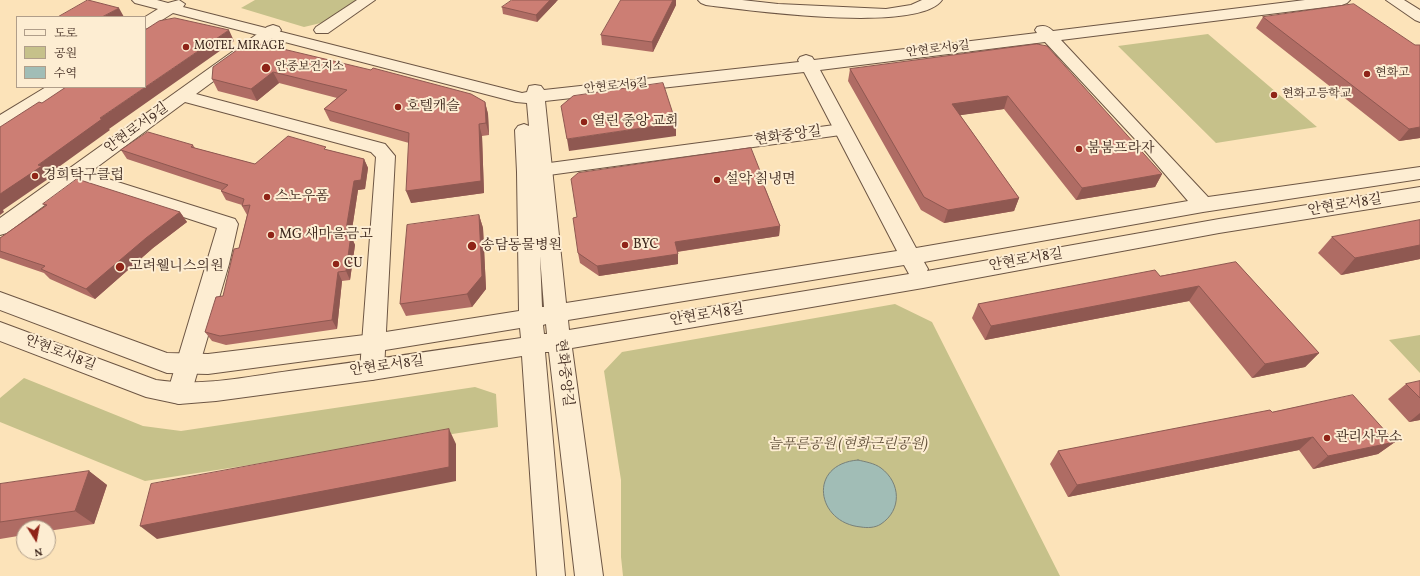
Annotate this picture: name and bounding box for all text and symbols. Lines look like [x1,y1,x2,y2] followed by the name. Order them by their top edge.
[16,16,146,88] legend
[54,26,77,42] text: 도로
[905,39,971,61] street label: 안현로서9길
[194,40,285,54] place label: MOTEL MIRAGE
[181,42,191,52] marker: MOTEL MIRAGE
[54,46,77,62] text: 공원
[275,61,345,75] place label: 안중보건지소
[260,62,272,74] marker: 안중보건지소
[54,66,77,82] text: 수역
[1375,67,1410,81] place label: 현화고
[1362,69,1372,79] marker: 현화고
[583,76,649,98] street label: 안현로서9길
[1282,88,1352,102] place label: 현화고등학교
[1269,90,1279,100] marker: 현화고등학교
[406,99,460,115] place label: 호텔캐슬
[102,100,172,158] street label: 안현로서9길
[393,102,403,112] marker: 호텔캐슬
[592,114,679,130] place label: 열린 중앙 교회
[579,117,589,127] marker: 열린 중앙 교회
[753,124,823,150] street label: 현화중앙길
[1087,141,1155,157] place label: 붐붐프라자
[1074,144,1084,154] marker: 붐붐프라자
[43,168,124,184] place label: 경희탁구클럽
[30,171,40,181] marker: 경희탁구클럽
[725,172,795,188] place label: 설악 칡냉면
[712,175,722,185] marker: 설악 칡냉면
[275,189,329,205] place label: 스노우폼
[262,192,272,202] marker: 스노우폼
[1307,192,1383,220] street label: 안현로서8길
[279,227,373,243] place label: MG 새마을금고
[266,230,276,240] marker: MG 새마을금고
[633,237,659,253] place label: BYC
[481,238,562,254] place label: 송담동물병원
[466,240,478,252] marker: 송담동물병원
[620,240,630,250] marker: BYC
[988,246,1064,276] street label: 안현로서8길
[344,256,363,272] place label: CU
[129,259,224,275] place label: 고려웰니스의원
[331,259,341,269] marker: CU
[114,261,126,273] marker: 고려웰니스의원
[669,302,745,330] street label: 안현로서8길
[22,333,98,375] street label: 안현로서8길
[551,338,575,408] street label: 현화중앙길
[349,353,425,381] street label: 안현로서8길
[1335,430,1403,446] place label: 관리사무소
[1322,433,1332,443] marker: 관리사무소
[768,437,928,453] park label: 늘푸른공원 (현화근린공원)
[16,520,56,560] north arrow
[33,543,44,559] text: N

